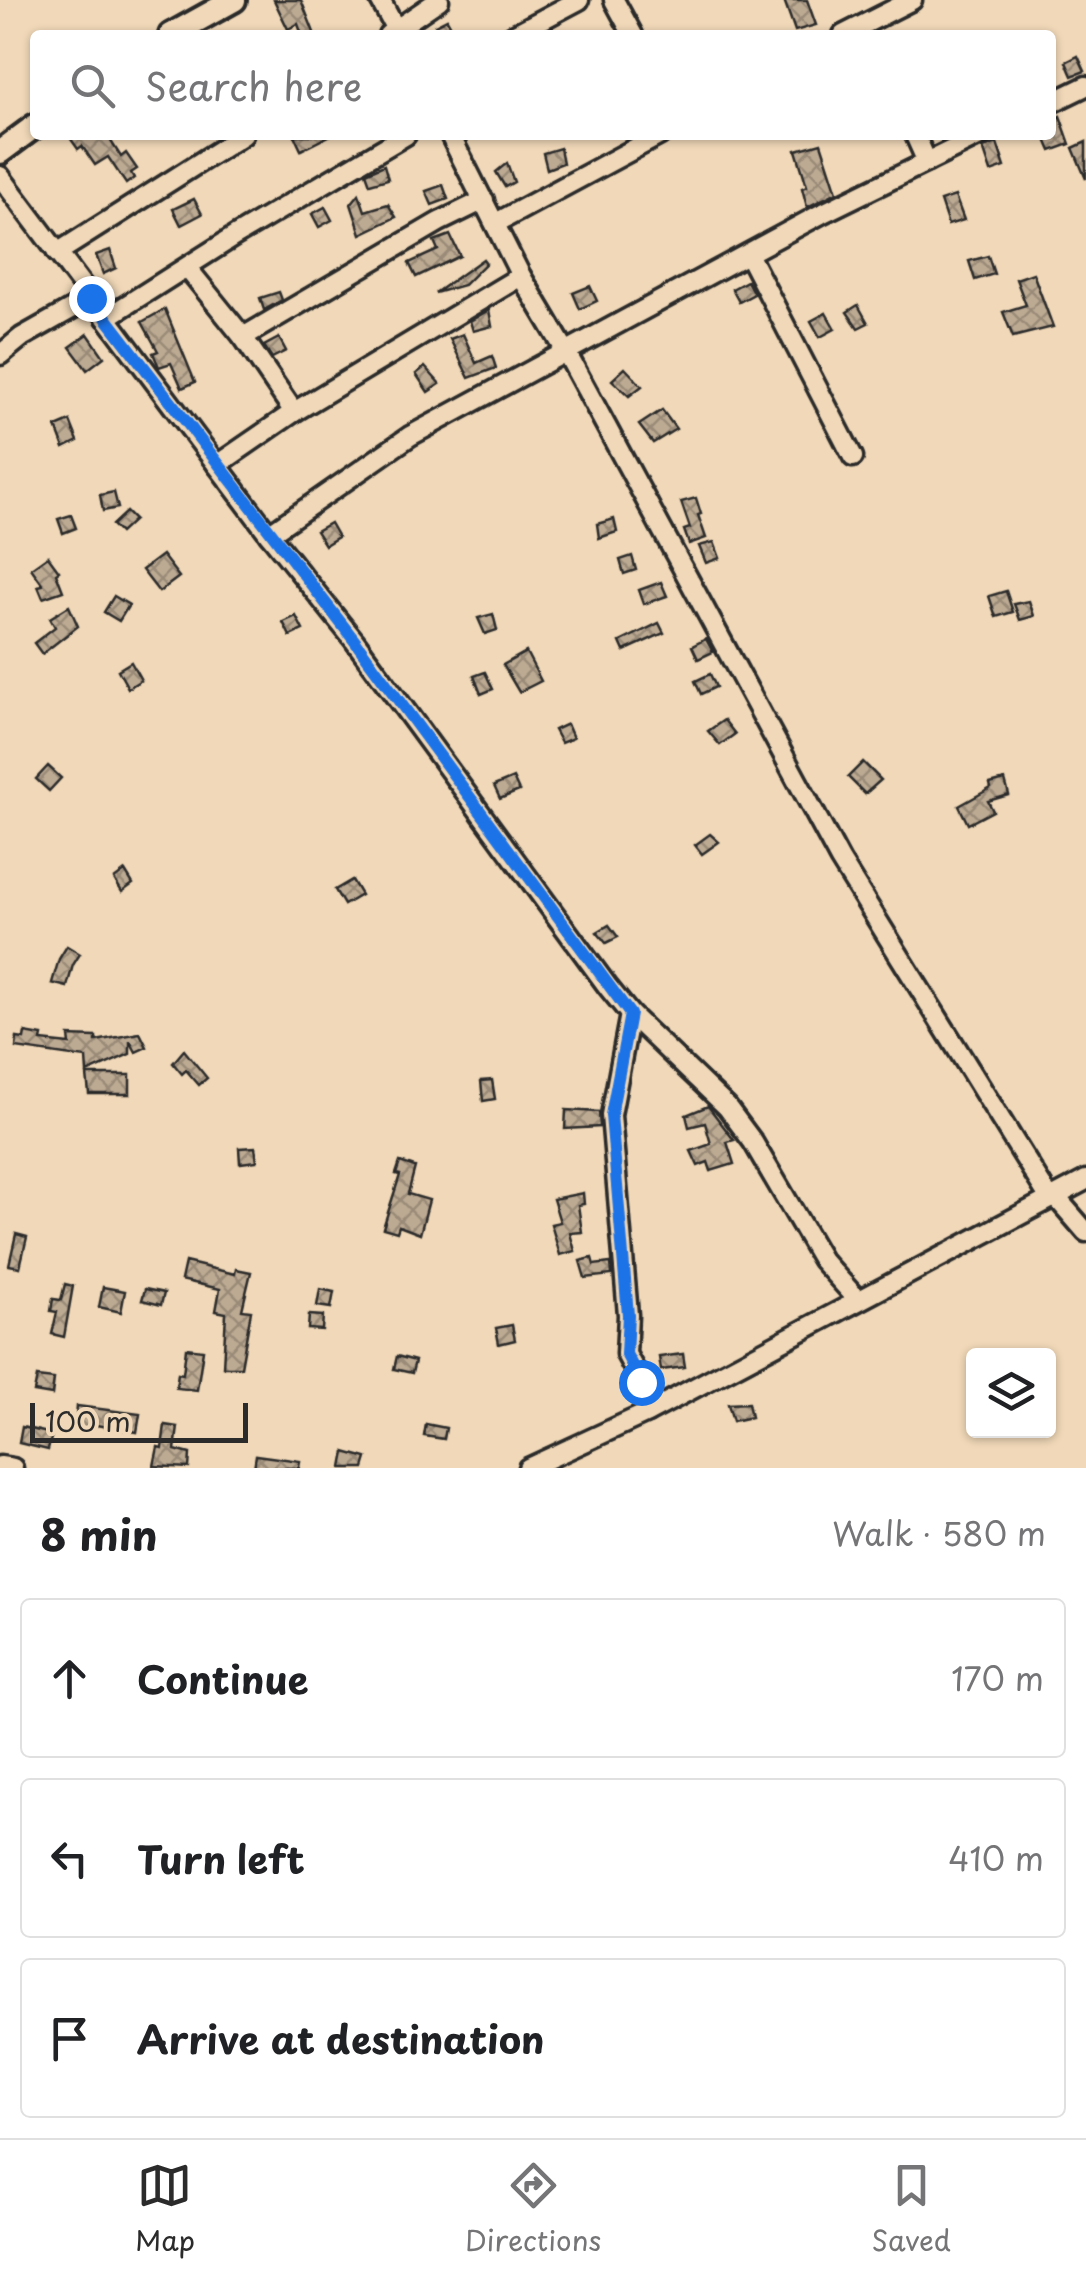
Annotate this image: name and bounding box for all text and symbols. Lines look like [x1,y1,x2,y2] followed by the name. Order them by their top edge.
[30,30,1056,140] search box
[145,57,362,114] text: Search here
[65,58,120,113] icon: search
[69,276,115,322] route end
[966,1348,1056,1438] map controls
[966,1348,1056,1438] button: layers
[619,1360,665,1406] route start
[30,1398,248,1442] scale bar
[45,1399,131,1442] text: 100 m
[40,1502,158,1565] text: 8 min
[832,1509,1046,1557] text: Walk · 580 m
[137,1650,308,1707] text: Continue
[42,1651,97,1706] icon: ahead
[951,1654,1044,1702] text: 170 m
[137,1830,305,1887] text: Turn left
[42,1831,97,1886] icon: left
[948,1834,1044,1882] text: 410 m
[137,2010,545,2067] text: Arrive at destination
[42,2011,97,2066] icon: arrive
[135,2158,195,2261] tab: Map
[465,2158,601,2261] tab: Directions
[871,2158,951,2261] tab: Saved

